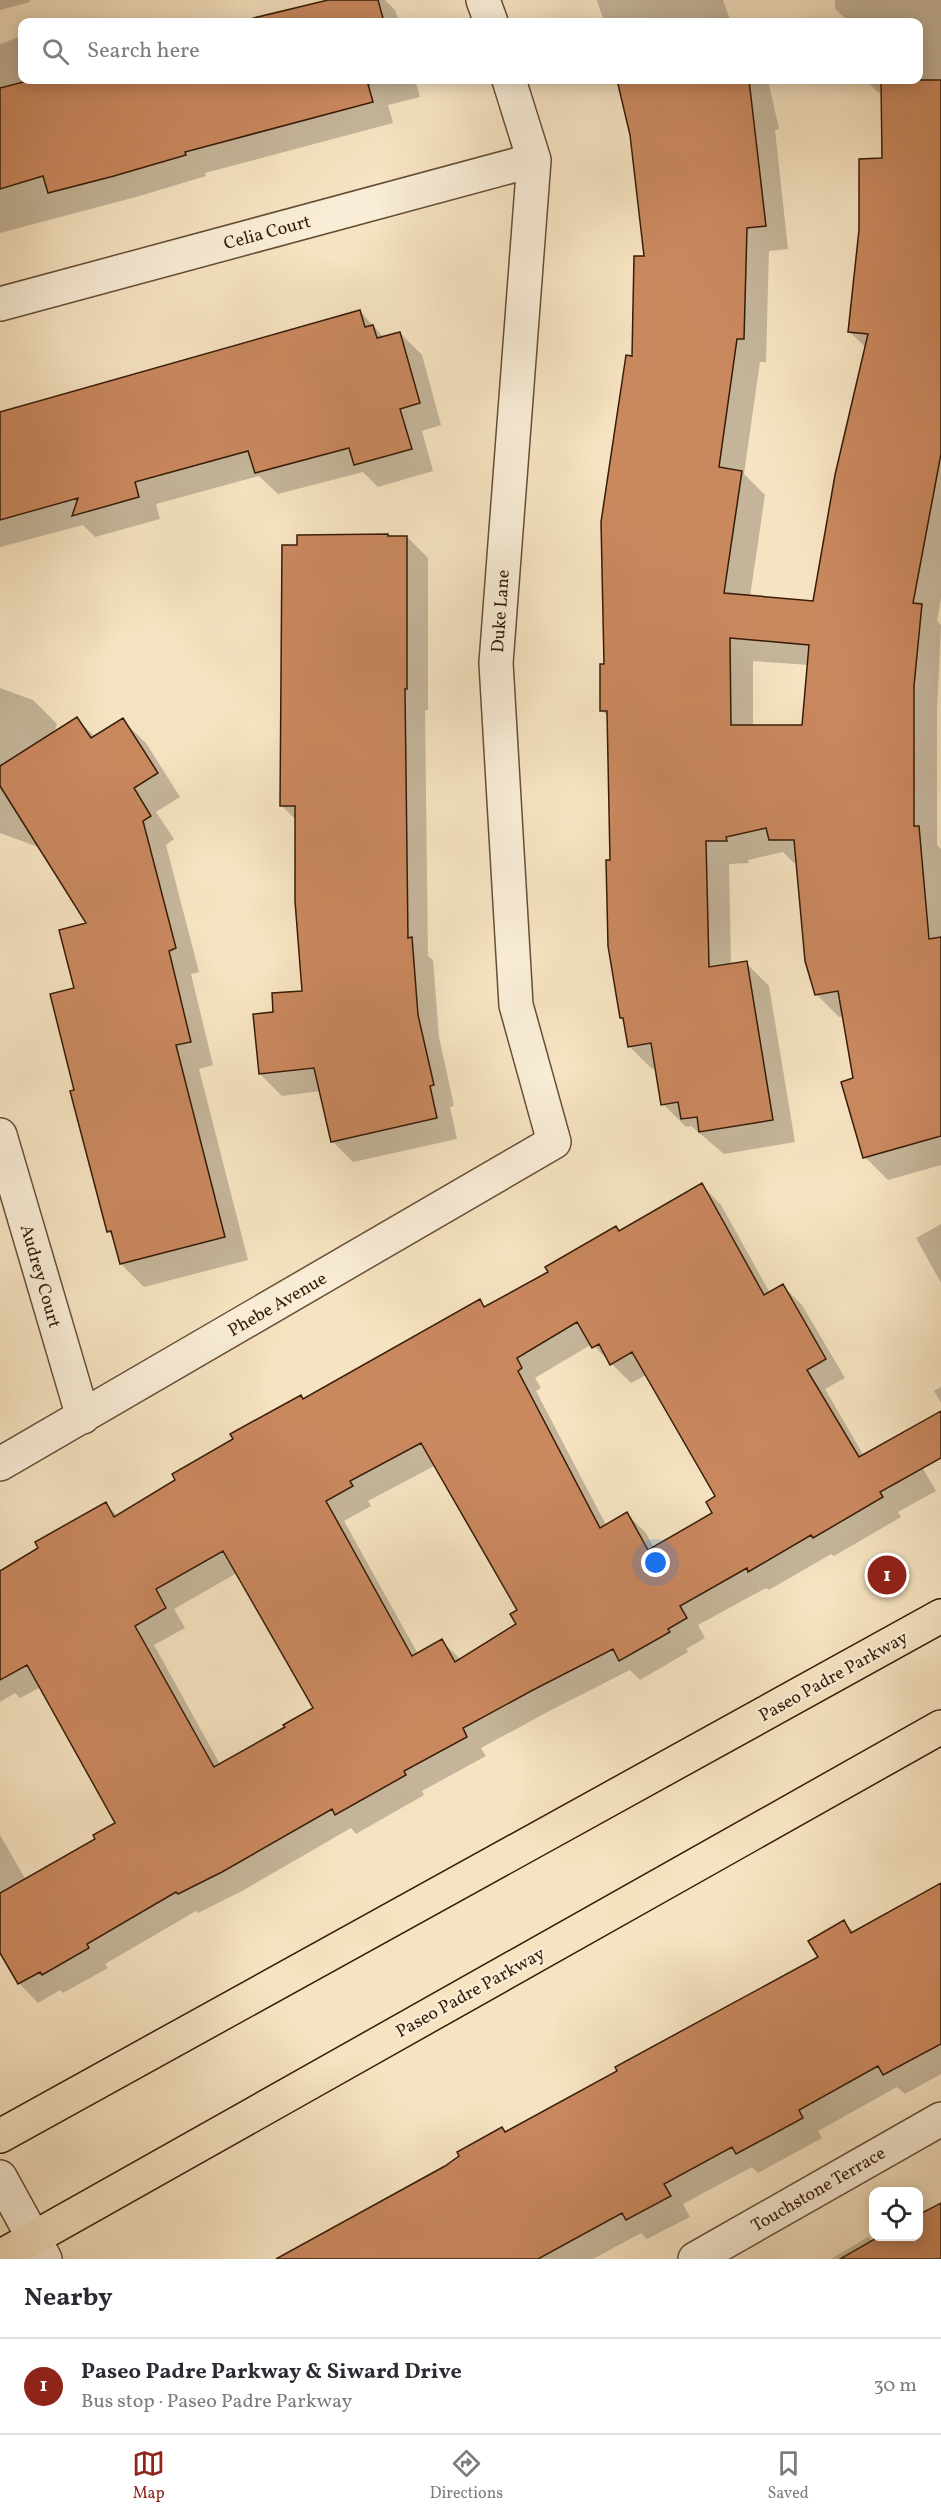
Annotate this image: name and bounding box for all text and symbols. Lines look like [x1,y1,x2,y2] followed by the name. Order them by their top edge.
[18,18,923,84] search box
[39,35,72,68] icon: search
[87,36,200,67] text: Search here
[221,210,314,257] street label: Celia Court
[486,569,517,654] street label: Duke Lane
[13,1222,66,1331] street label: Audrey Court
[224,1267,332,1344] street label: Phebe Avenue
[641,1548,670,1577] your location
[868,1552,906,1598] pin: 1
[755,1626,913,1729] street label: Paseo Padre Parkway
[392,1942,550,2045] street label: Paseo Padre Parkway
[747,2142,891,2239] street label: Touchstone Terrace
[869,2187,923,2241] map controls
[869,2187,923,2241] button: locate
[24,2280,113,2316] text: Nearby
[81,2357,462,2388] text: Paseo Padre Parkway & Siward Drive
[39,2372,48,2400] text: 1
[873,2372,917,2400] text: 30 m
[81,2388,352,2416] text: Bus stop · Paseo Padre Parkway
[132,2447,165,2505] tab: Map
[430,2447,503,2505] tab: Directions
[768,2447,809,2505] tab: Saved

